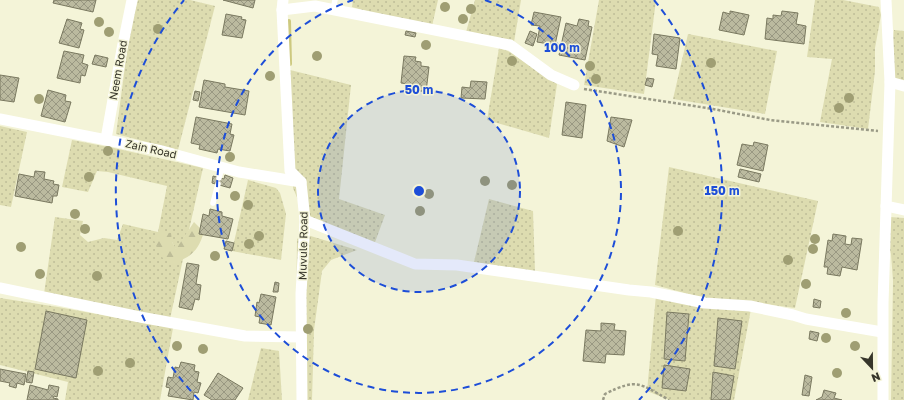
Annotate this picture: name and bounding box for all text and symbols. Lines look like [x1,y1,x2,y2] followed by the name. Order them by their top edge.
[106,39,129,101] street label: Neem Road
[544,40,580,55] text: 100 m
[405,82,433,97] text: 50 m
[124,136,178,161] street label: Zain Road
[705,183,739,198] text: 150 m
[412,184,426,198] centre of rings
[295,212,310,280] street label: Muvule Road
[852,348,892,388] north arrow
[870,370,882,385] text: N

